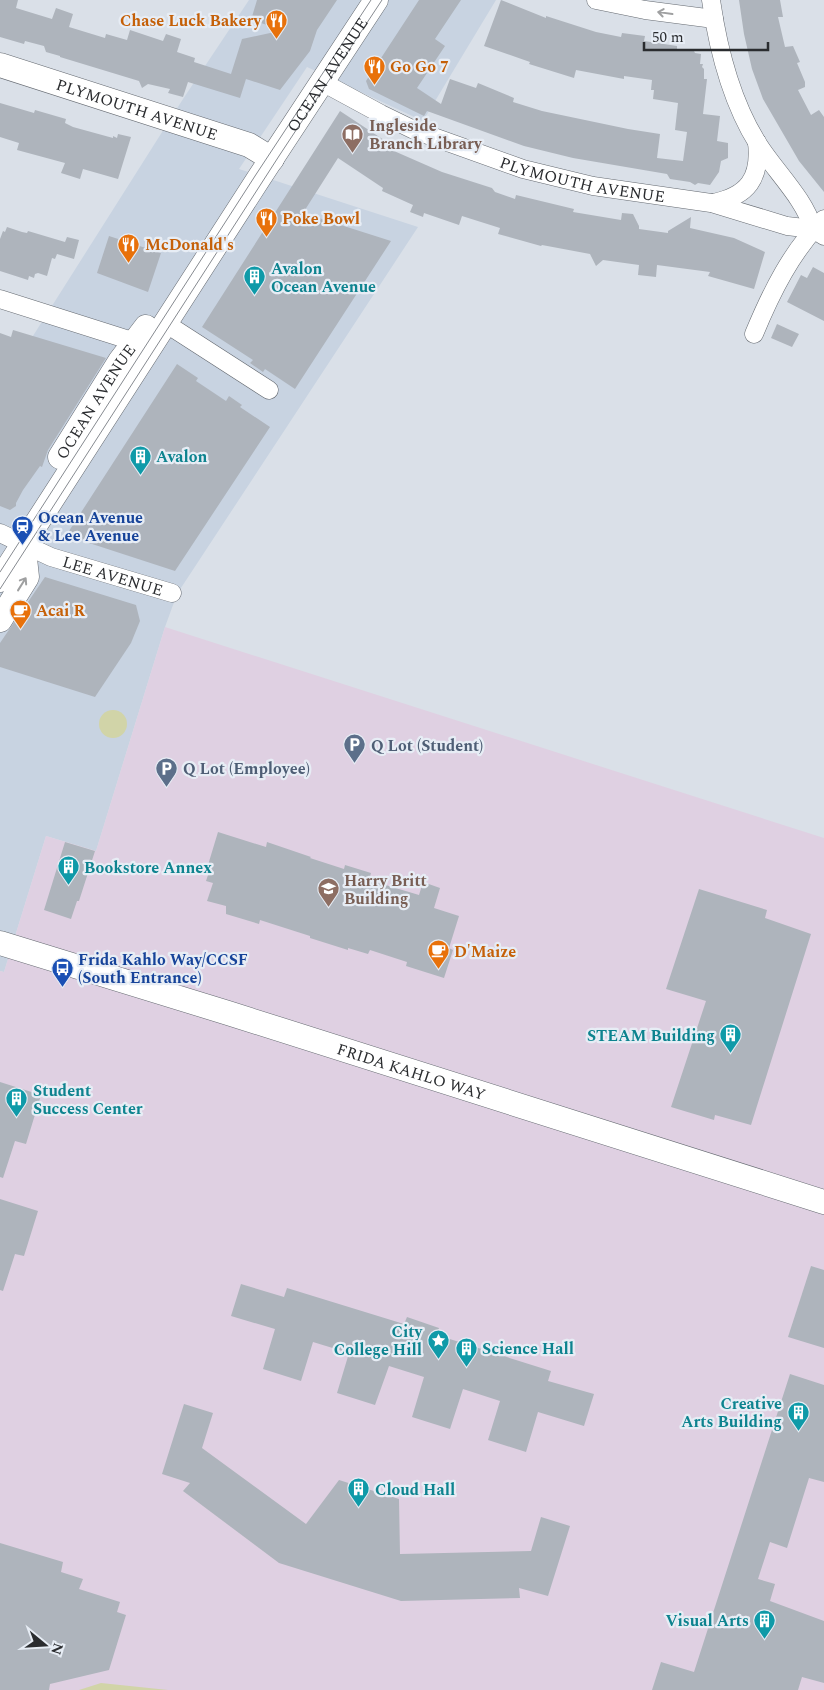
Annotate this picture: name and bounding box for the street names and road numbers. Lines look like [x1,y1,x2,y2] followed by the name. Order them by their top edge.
[281,13,374,137] street label: OCEAN AVENUE
[53,73,221,147] street label: PLYMOUTH AVENUE
[496,151,666,209] street label: PLYMOUTH AVENUE
[50,339,142,464] street label: OCEAN AVENUE
[60,550,166,603] street label: LEE AVENUE
[334,1037,489,1107] street label: FRIDA KAHLO WAY

